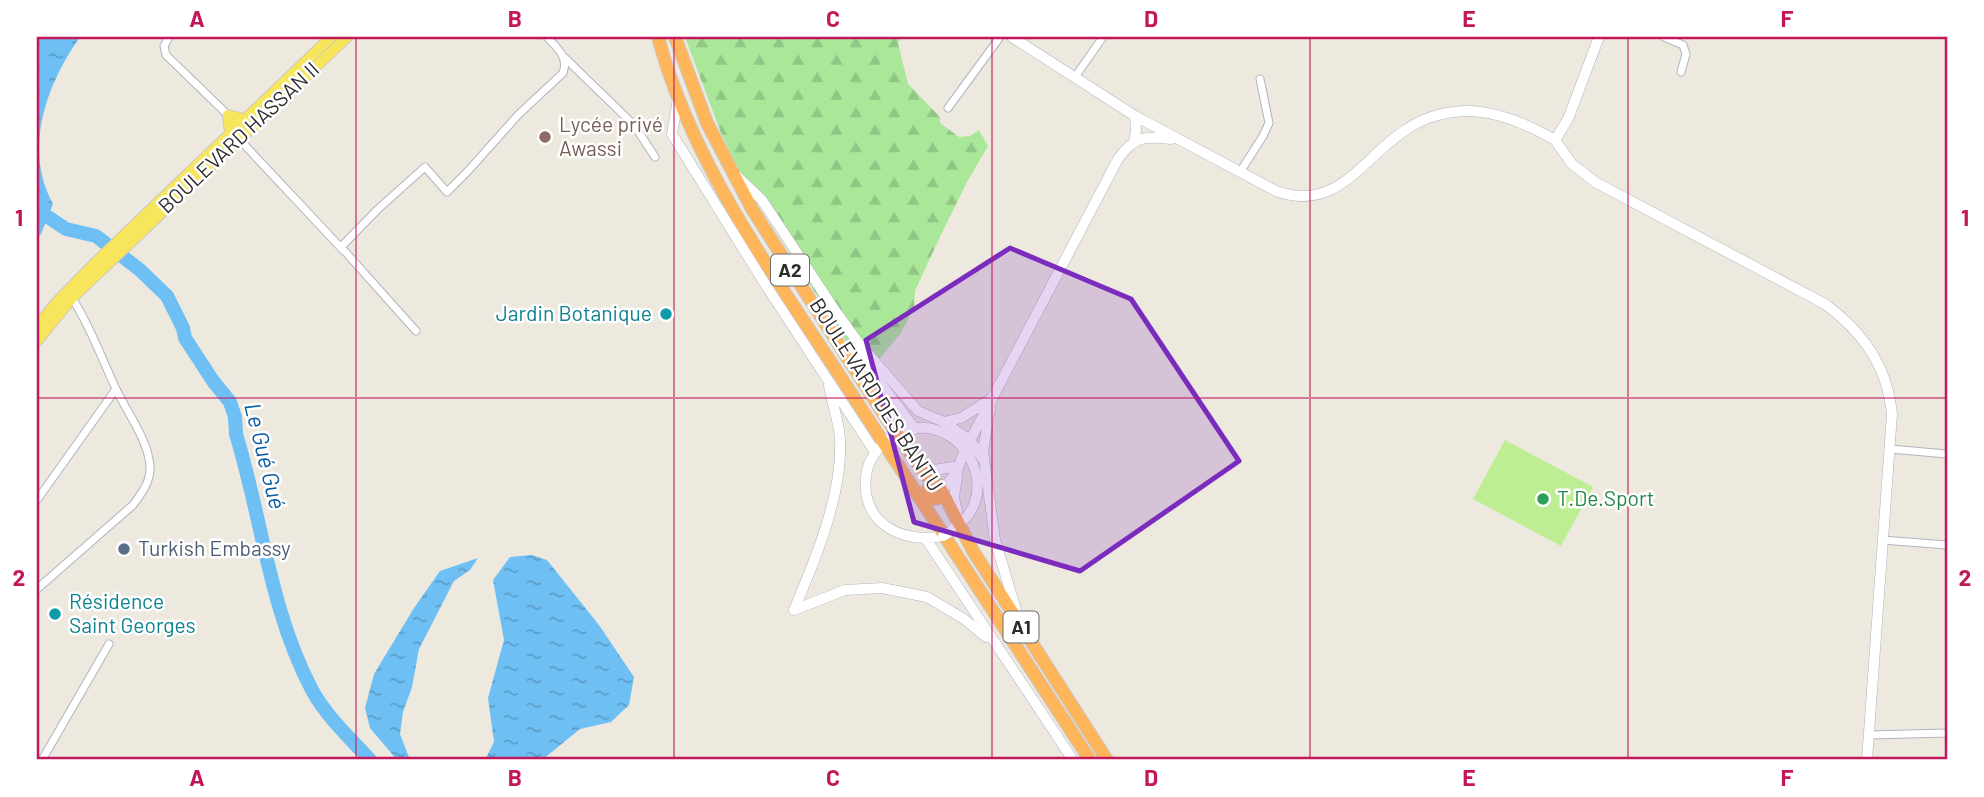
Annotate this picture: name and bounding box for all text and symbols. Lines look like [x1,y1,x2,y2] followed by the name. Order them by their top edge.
[189,4,205,32] text: A
[508,4,522,32] text: B
[826,4,840,32] text: C
[1144,4,1158,32] text: D
[1462,4,1476,32] text: E
[1781,4,1794,32] text: F
[153,56,323,218] street label: BOULEVARD HASSAN II
[559,111,663,160] place label: Lycée privé Awassi
[537,129,553,145] marker: Lycée privé Awassi
[15,203,23,231] text: 1
[1961,203,1969,231] text: 1
[771,254,809,286] road number: A2
[805,293,949,495] street label: BOULEVARD DES BANTU
[496,300,652,325] place label: Jardin Botanique
[658,306,674,322] marker: Jardin Botanique
[239,400,293,512] water label: Le Gué Gué
[1557,485,1654,510] place label: T.De.Sport
[1535,491,1551,507] marker: T.De.Sport
[138,535,291,560] place label: Turkish Embassy
[116,541,132,557] marker: Turkish Embassy
[13,563,25,591] text: 2
[1959,563,1971,591] text: 2
[69,588,196,637] place label: Résidence Saint Georges
[47,606,63,622] marker: Résidence Saint Georges
[1004,612,1038,642] road number: A1
[189,763,205,791] text: A
[508,763,522,791] text: B
[826,763,840,791] text: C
[1144,763,1158,791] text: D
[1462,763,1476,791] text: E
[1781,763,1794,791] text: F

